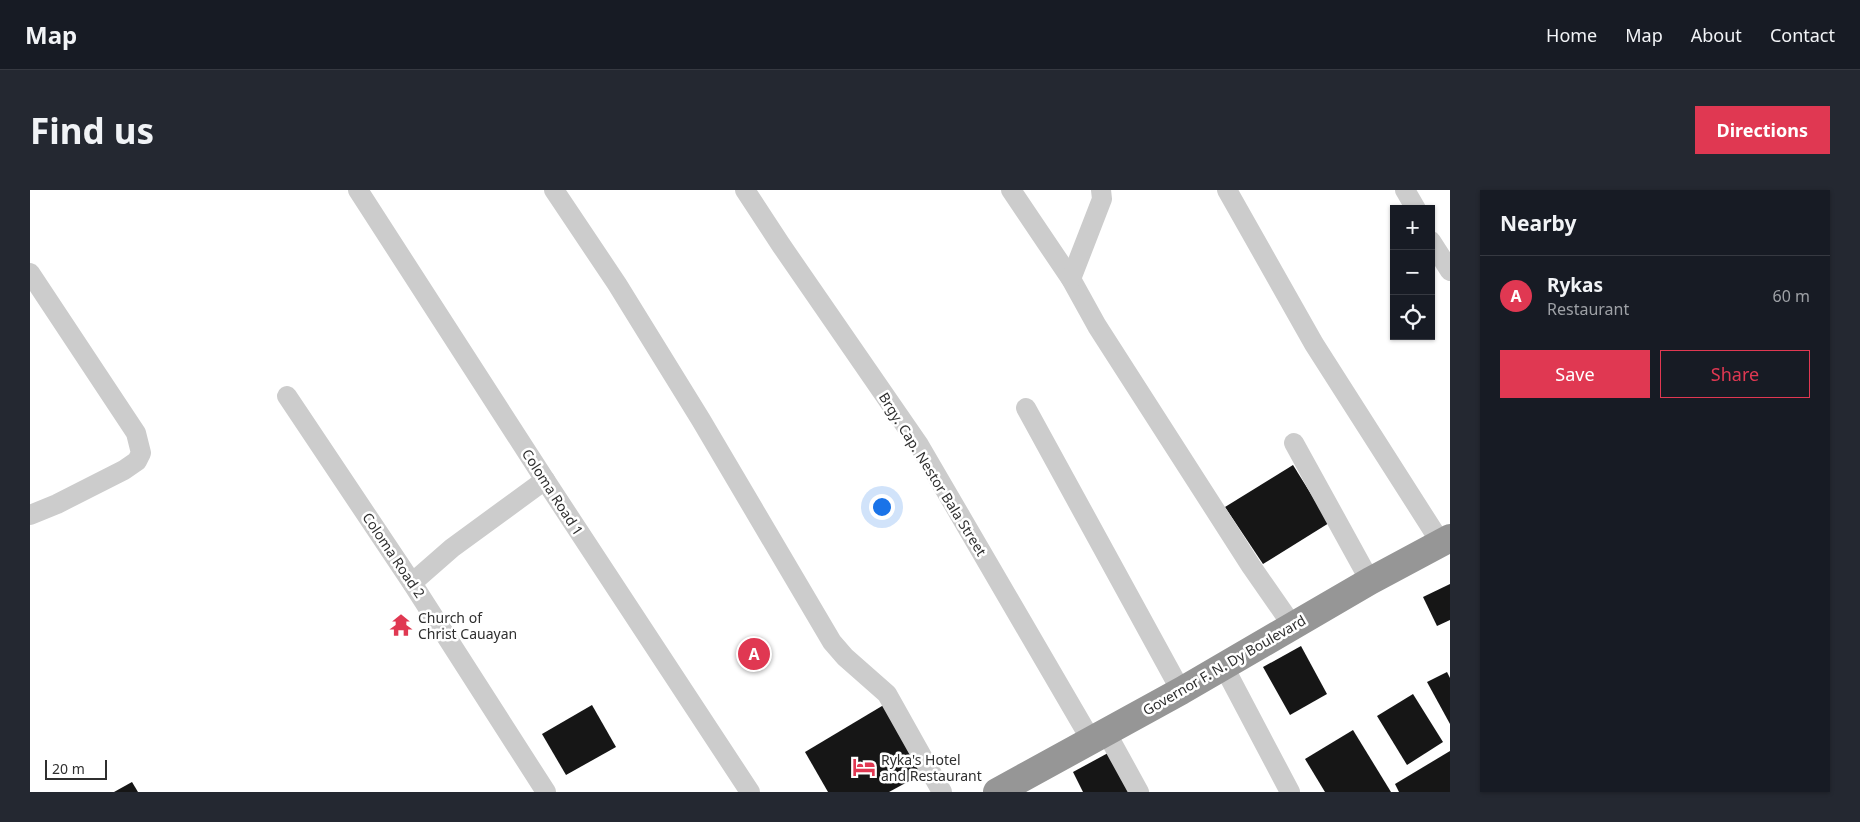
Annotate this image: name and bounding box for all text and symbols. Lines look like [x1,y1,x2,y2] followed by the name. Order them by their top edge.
[25,18,77,51] text: Map
[1546,23,1597,47] text: Home
[1625,23,1663,47] text: Map
[1691,23,1742,47] text: About
[1770,23,1835,47] text: Contact
[1695,106,1830,154] button: Directions
[30,107,154,154] text: Find us
[1390,205,1435,340] map controls
[1390,205,1435,250] button: +
[1500,209,1576,237] text: Nearby
[1390,250,1435,295] button: −
[1547,272,1603,298] text: Rykas
[1510,285,1522,307] text: A
[1773,285,1810,307] text: 60 m
[1390,295,1435,340] button: locate
[1547,298,1629,320] text: Restaurant
[1500,350,1650,398] button: Save
[1660,350,1810,398] button: Share
[875,389,991,559] street label: Brgy. Cap. Nestor Bala Street
[518,445,588,539] street label: Coloma Road 1
[869,494,895,520] your location
[358,509,430,601] street label: Coloma Road 2
[418,608,517,643] place label: Church of Christ Cauayan
[1139,610,1309,720] street label: Governor F. N. Dy Boulevard
[388,612,414,638] temple icon: Church of Christ Cauayan
[738,635,770,673] pin: A
[881,750,982,785] place label: Ryka's Hotel and Restaurant
[851,754,877,780] hotel icon: Ryka's Hotel and Restaurant
[45,757,108,780] scale bar
[52,759,85,778] text: 20 m

